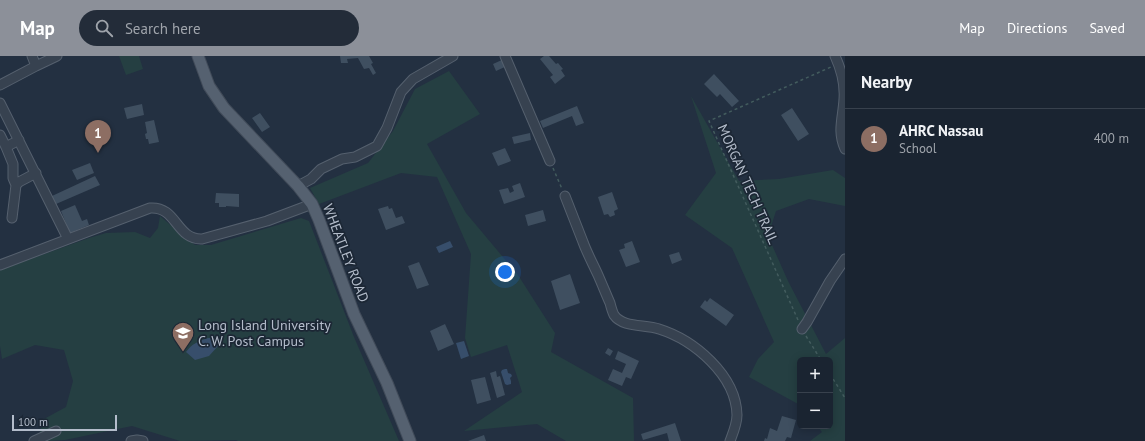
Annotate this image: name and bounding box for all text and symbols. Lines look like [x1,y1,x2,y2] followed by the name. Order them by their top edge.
[79,10,359,46] search box
[20,16,55,40] text: Map
[93,17,115,39] icon: search
[125,19,201,38] text: Search here
[959,19,985,37] text: Map
[1007,19,1067,37] text: Directions
[1089,19,1125,37] text: Saved
[861,71,912,93] text: Nearby
[85,120,111,153] pin: 1
[714,121,782,247] street label: MORGAN TECH TRAIL
[899,121,983,140] text: AHRC Nassau
[870,130,878,147] text: 1
[1094,130,1129,147] text: 400 m
[899,140,937,157] text: School
[319,201,373,305] street label: WHEATLEY ROAD
[495,262,515,282] your location
[198,316,331,350] place label: Long Island University C. W. Post Campus
[170,320,196,353] school or university icon: Long Island University C. W. Post Campus
[797,357,833,429] map controls
[797,357,833,393] button: +
[797,393,833,429] button: −
[12,413,117,432] scale bar
[18,415,48,429] text: 100 m

